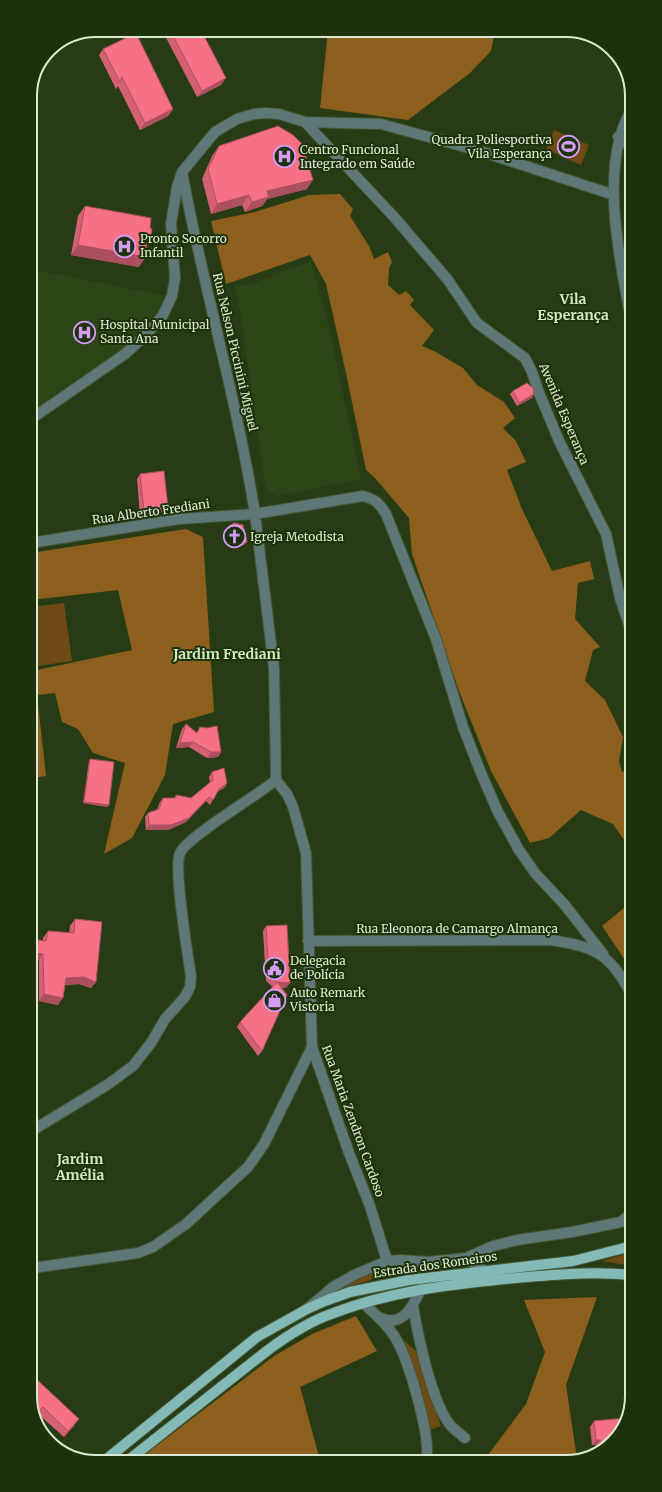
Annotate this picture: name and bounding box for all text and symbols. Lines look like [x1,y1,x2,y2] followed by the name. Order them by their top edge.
[431,132,553,161] place label: Quadra Poliesportiva Vila Esperança
[555,134,581,160] sports icon: Quadra Poliesportiva Vila Esperança
[300,142,415,171] place label: Centro Funcional Integrado em Saúde
[271,144,297,170] hospital icon: Centro Funcional Integrado em Saúde
[140,231,227,260] place label: Pronto Socorro Infantil
[112,233,138,259] hospital icon: Pronto Socorro Infantil
[210,271,261,433] street label: Rua Nelson Piccinini Miguel
[537,290,609,324] district label: Vila Esperança
[100,317,210,346] place label: Hospital Municipal Santa Ana
[72,319,98,345] hospital icon: Hospital Municipal Santa Ana
[536,360,593,467] street label: Avenida Esperança
[91,496,211,527] street label: Rua Alberto Frediani
[222,524,248,550] church icon: Igreja Metodista
[250,529,344,544] place label: Igreja Metodista
[172,645,281,663] district label: Jardim Frediani
[356,921,558,936] street label: Rua Eleonora de Camargo Almança
[290,953,346,982] place label: Delegacia de Polícia
[262,955,288,981] public building icon: Delegacia de Polícia
[289,985,366,1014] place label: Auto Remark Vistoria
[261,987,287,1013] shop icon: Auto Remark Vistoria
[319,1043,388,1199] street label: Rua Maria Zendron Cardoso
[55,1150,104,1184] district label: Jardim Amélia
[372,1248,498,1281] street label: Estrada dos Romeiros

